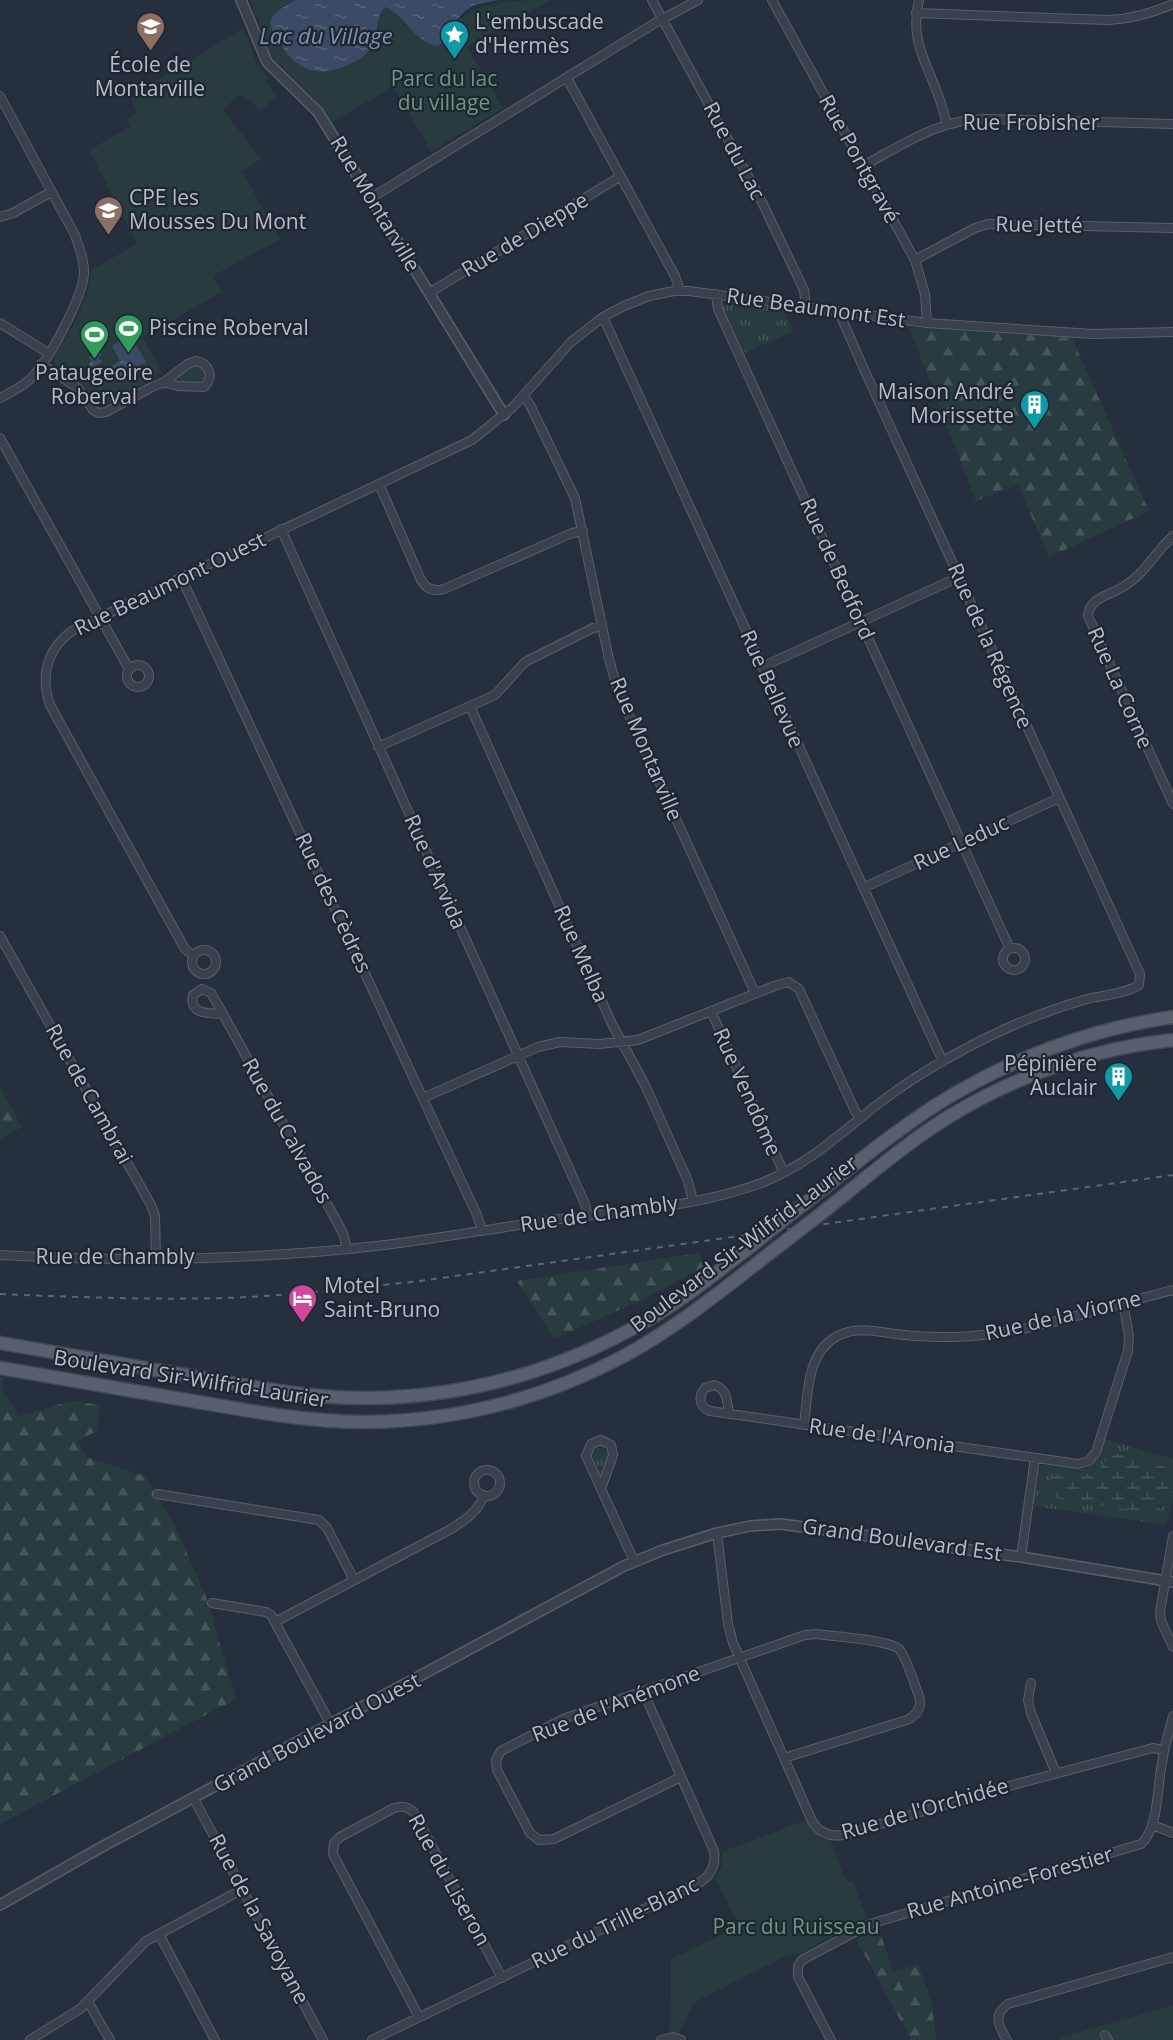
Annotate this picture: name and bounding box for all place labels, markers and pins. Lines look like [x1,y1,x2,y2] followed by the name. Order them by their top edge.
[475,7,604,59] place label: L'embuscade d'Hermès
[134,10,166,52] school or university icon: École de Montarville
[438,18,470,60] place icon: L'embuscade d'Hermès
[95,50,205,102] place label: École de Montarville
[129,183,306,235] place label: CPE les Mousses Du Mont
[92,194,124,236] school or university icon: CPE les Mousses Du Mont
[112,312,144,354] sports icon: Piscine Roberval
[149,313,309,341] place label: Piscine Roberval
[78,318,110,360] sports icon: Pataugeoire Roberval
[35,358,153,410] place label: Pataugeoire Roberval
[878,377,1014,429] place label: Maison André Morissette
[1019,388,1051,430] building icon: Maison André Morissette
[1004,1049,1097,1101] place label: Pépinière Auclair
[1102,1060,1134,1102] building icon: Pépinière Auclair
[324,1271,440,1323] place label: Motel Saint-Bruno
[287,1282,319,1324] hotel icon: Motel Saint-Bruno

